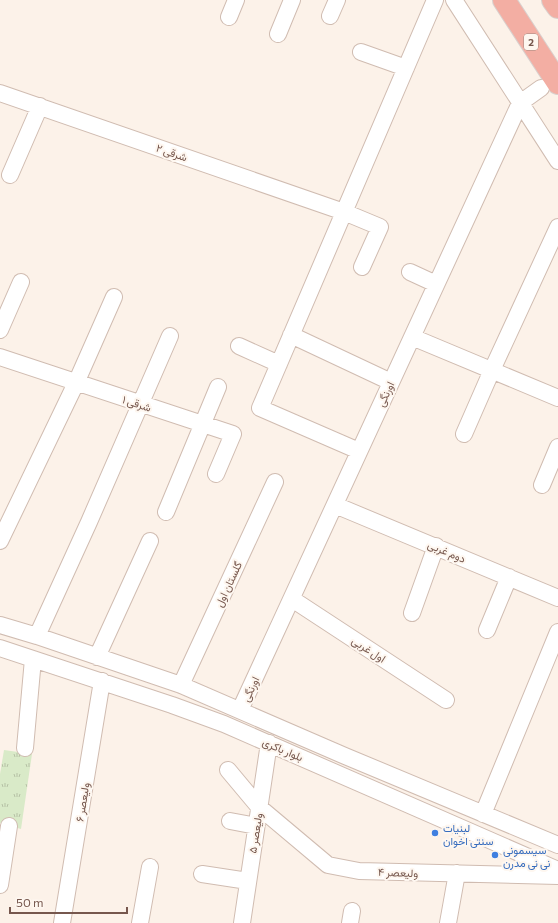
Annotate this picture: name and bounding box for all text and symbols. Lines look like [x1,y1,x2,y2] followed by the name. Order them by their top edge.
[524,34,538,50] road number: 2
[154,141,190,164] street label: ۲ شرقی
[374,379,397,409] street label: اورنگی
[121,392,153,415] street label: ۱ شرقی
[425,537,468,567] street label: دوم غربی
[212,559,245,609] street label: گلستان اول
[349,633,388,666] street label: اول غربی
[239,674,262,704] street label: اورنگی
[260,735,305,764] street label: بلوار باکری
[72,781,93,823] street label: ولیعصر ۶
[245,812,266,854] street label: ولیعصر ۵
[443,821,494,848] place label: لبنیات سنتی اخوان
[430,828,440,838] marker: لبنیات سنتی اخوان
[503,843,550,870] place label: سیسمونی نی نی مدرن
[490,850,500,860] marker: سیسمونی نی نی مدرن
[378,865,419,880] street label: ولیعصر ۴
[10,889,127,915] scale bar
[16,895,44,909] text: 50 m

